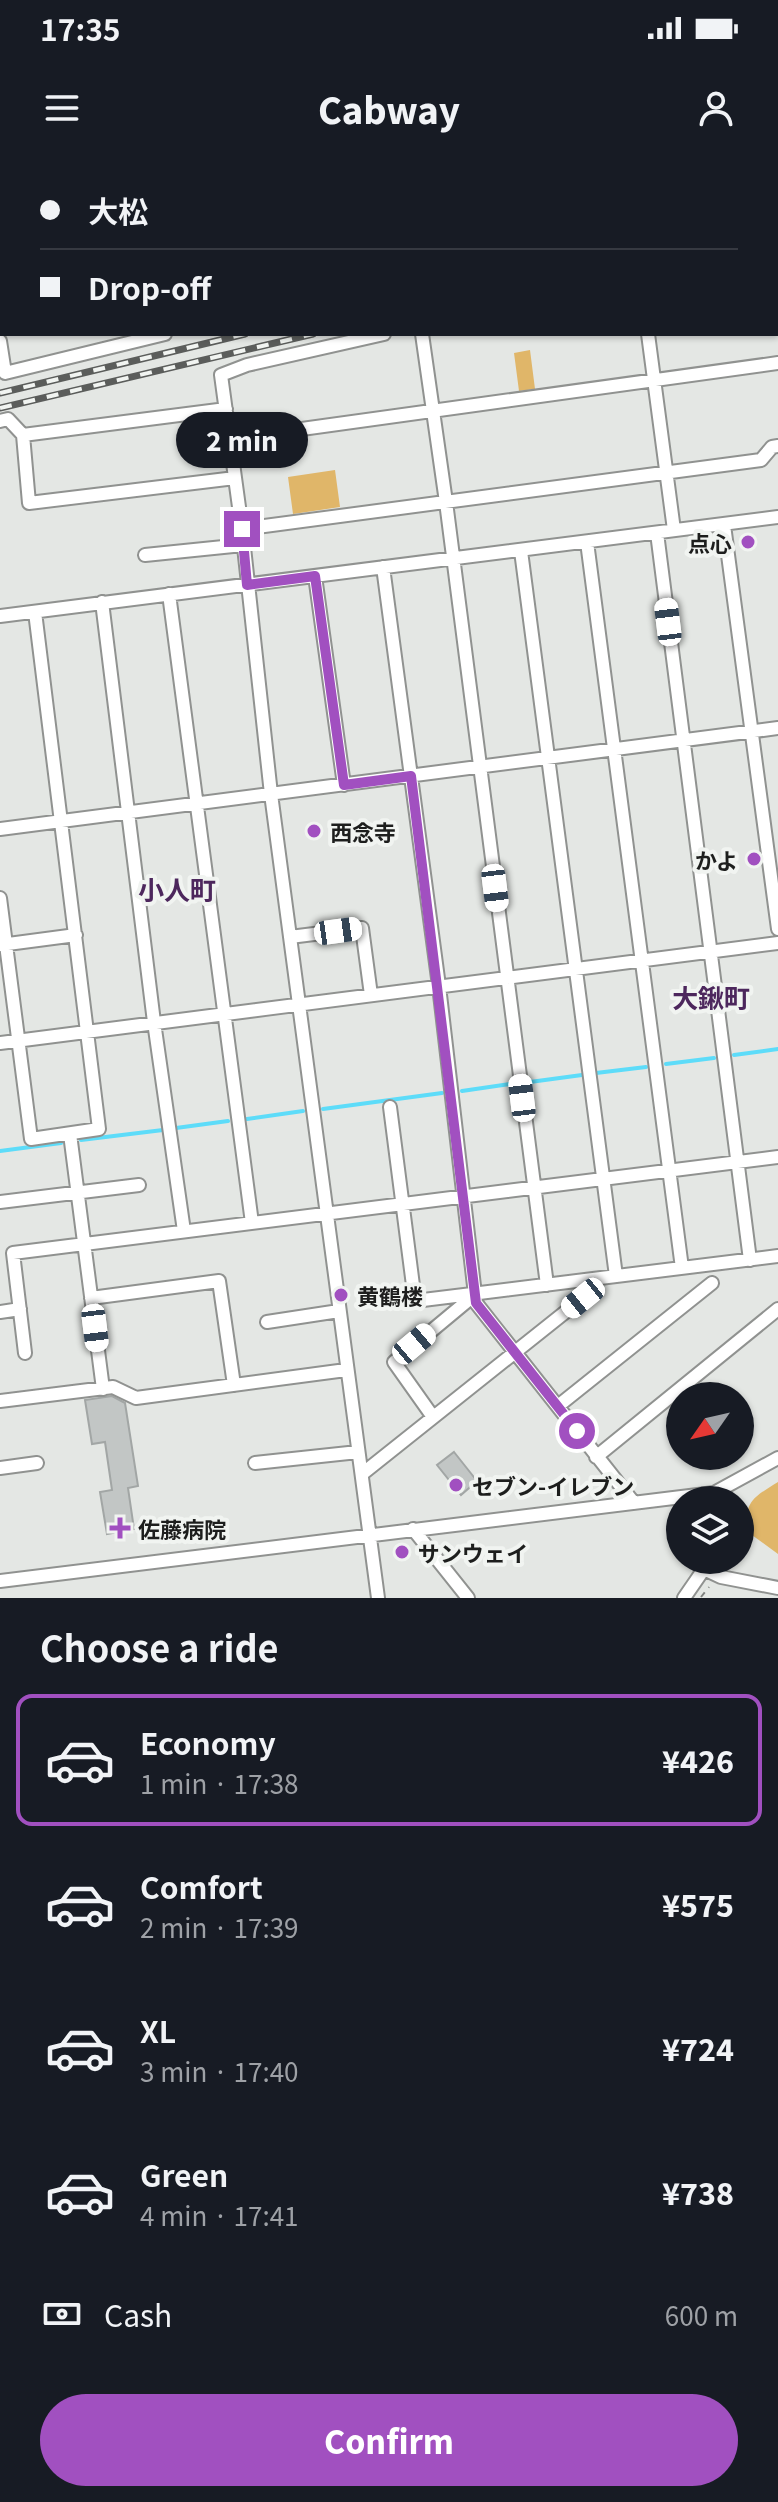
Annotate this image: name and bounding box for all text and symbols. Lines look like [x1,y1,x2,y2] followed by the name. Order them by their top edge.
[40,6,121,50] text: 17:35
[318,82,460,134] text: Cabway
[40,86,84,130] icon: menu
[694,86,738,130] icon: person
[88,188,148,232] text: 大松
[88,265,211,309] text: Drop-off
[176,413,308,469] callout: 2 min
[206,421,278,458] text: 2 min
[224,511,260,547] route end
[688,526,732,558] place label: 点心
[739,533,757,551] marker: 点心
[653,597,683,647] car
[330,815,396,847] place label: 西念寺
[305,822,323,840] marker: 西念寺
[695,843,738,875] place label: かよ
[745,850,763,868] marker: かよ
[480,863,510,913] car
[138,870,216,907] district label: 小人町
[313,916,363,946] car
[672,978,750,1015] district label: 大鍬町
[507,1073,537,1123] car
[557,1274,609,1322] car
[357,1279,423,1311] place label: 黄鶴楼
[332,1286,350,1304] marker: 黄鶴楼
[80,1303,110,1353] car
[388,1319,440,1369] car
[666,1382,754,1470] north arrow
[666,1382,754,1574] map controls
[559,1413,595,1449] route start
[472,1469,634,1501] place label: セブン-イレブン
[447,1476,465,1494] marker: セブン-イレブン
[666,1486,754,1574] button: layers
[138,1512,226,1544] place label: 佐藤病院
[109,1517,131,1539] marker: 佐藤病院
[418,1536,528,1568] place label: サンウェイ
[393,1543,411,1561] marker: サンウェイ
[40,1620,279,1672] text: Choose a ride
[140,1720,276,1764] text: Economy
[44,1724,116,1796] icon: car
[662,1738,734,1782] text: ¥426
[140,1764,299,1801] text: 1 min · 17:38
[140,1864,263,1908] text: Comfort
[44,1868,116,1940] icon: car
[662,1882,734,1926] text: ¥575
[140,1908,299,1945] text: 2 min · 17:39
[140,2008,176,2052] text: XL
[44,2012,116,2084] icon: car
[662,2026,734,2070] text: ¥724
[140,2052,299,2089] text: 3 min · 17:40
[140,2152,228,2196] text: Green
[44,2156,116,2228] icon: car
[662,2170,734,2214] text: ¥738
[140,2196,299,2233] text: 4 min · 17:41
[40,2292,84,2336] icon: cash
[104,2292,172,2336] text: Cash
[665,2296,738,2333] text: 600 m
[40,2394,738,2486] button: Confirm

